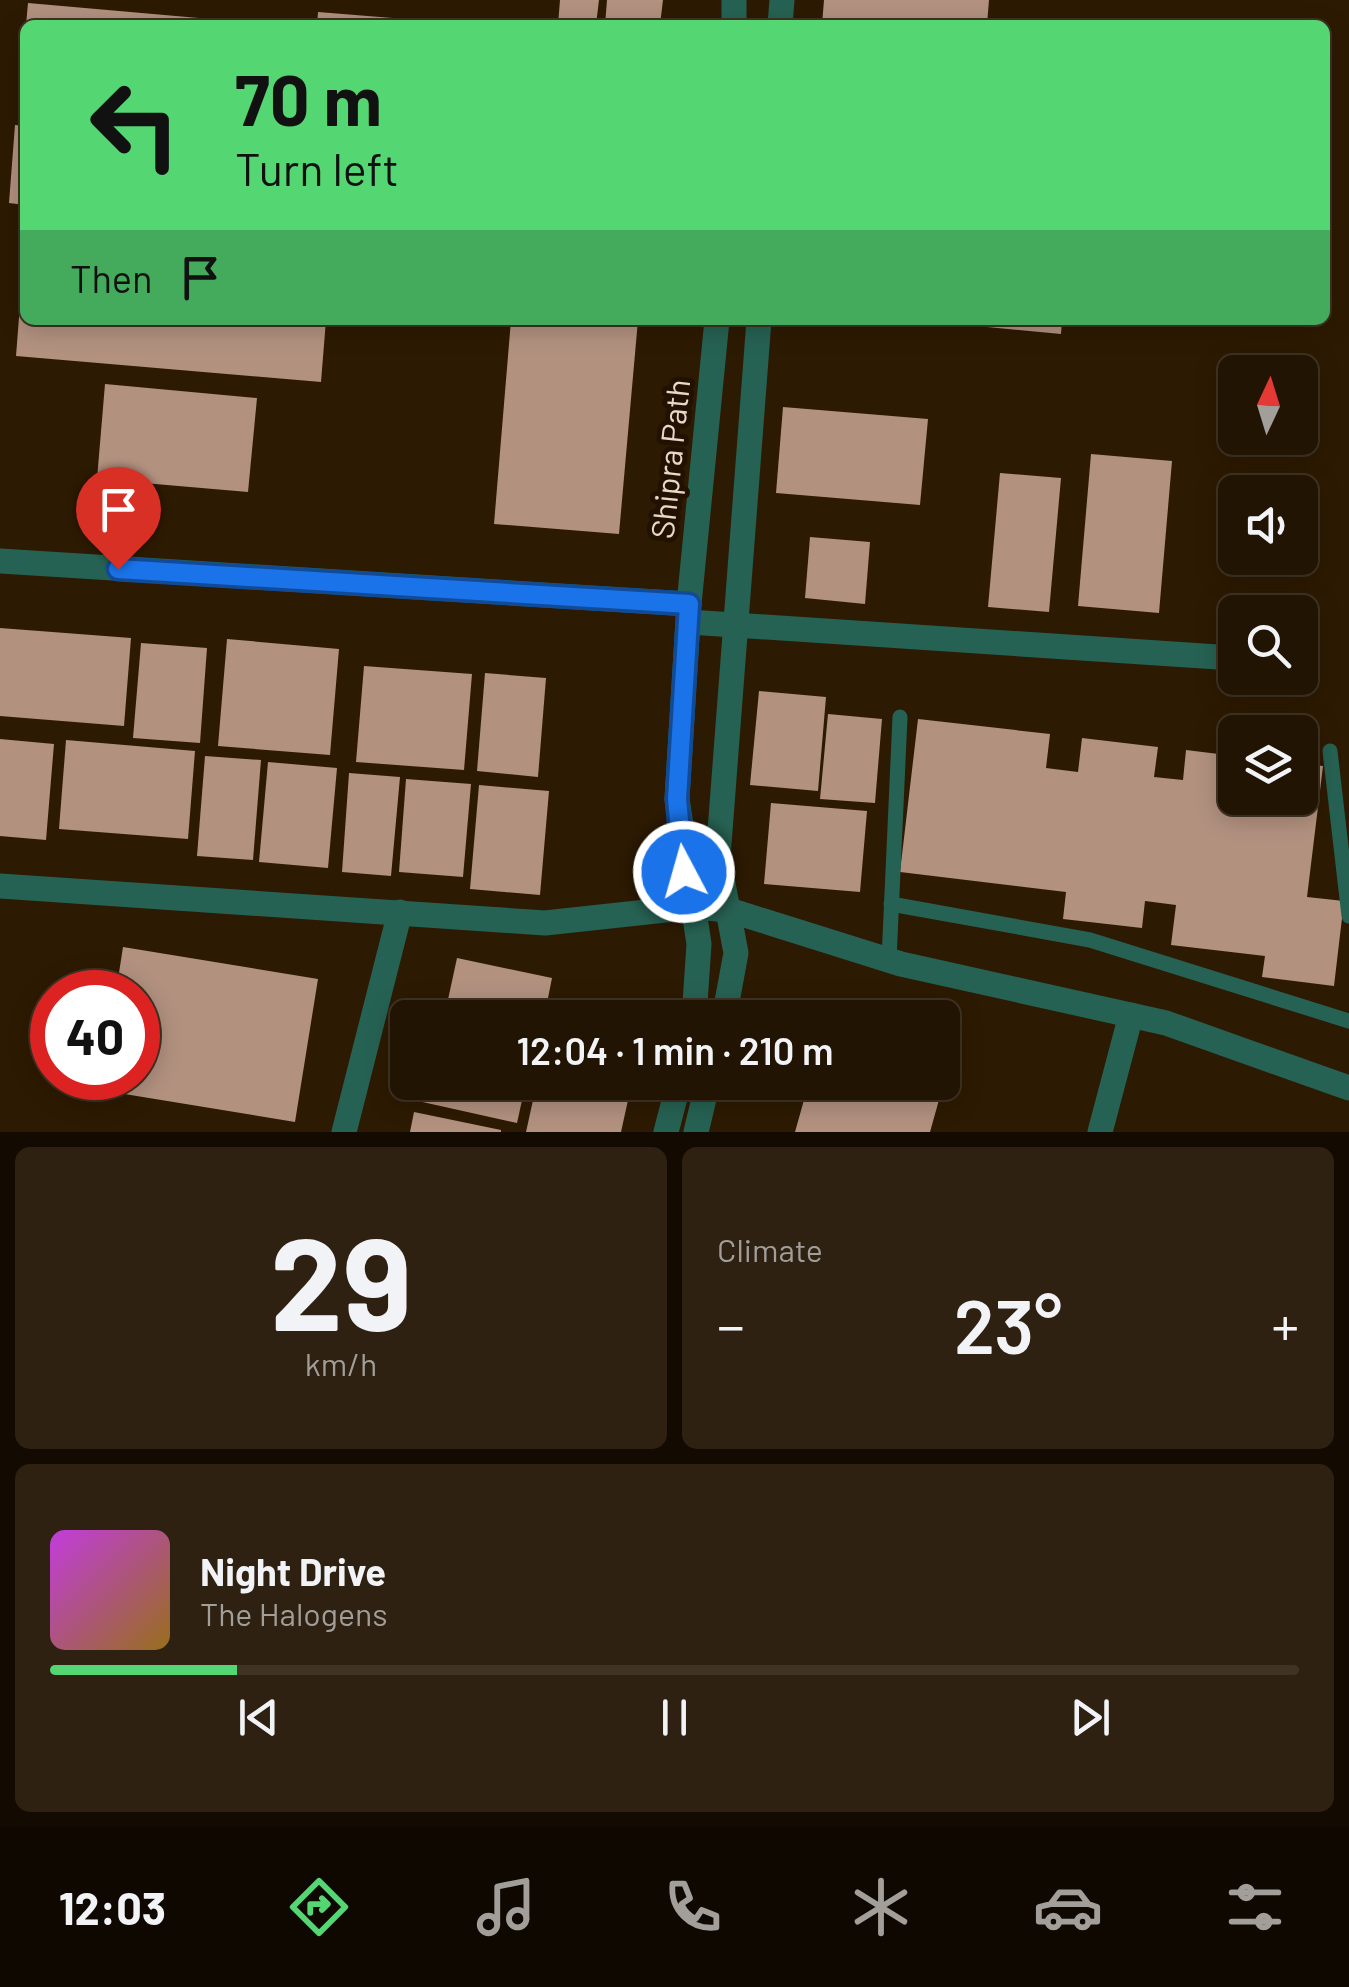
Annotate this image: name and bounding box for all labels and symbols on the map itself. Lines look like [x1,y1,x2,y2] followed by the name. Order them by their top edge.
[1218,355,1318,455] north arrow
[642,377,696,540] street label: Shipra Path
[76,467,161,570] pin
[632,820,736,924] position arrow
[30,970,160,1100] speed limit sign: 40

